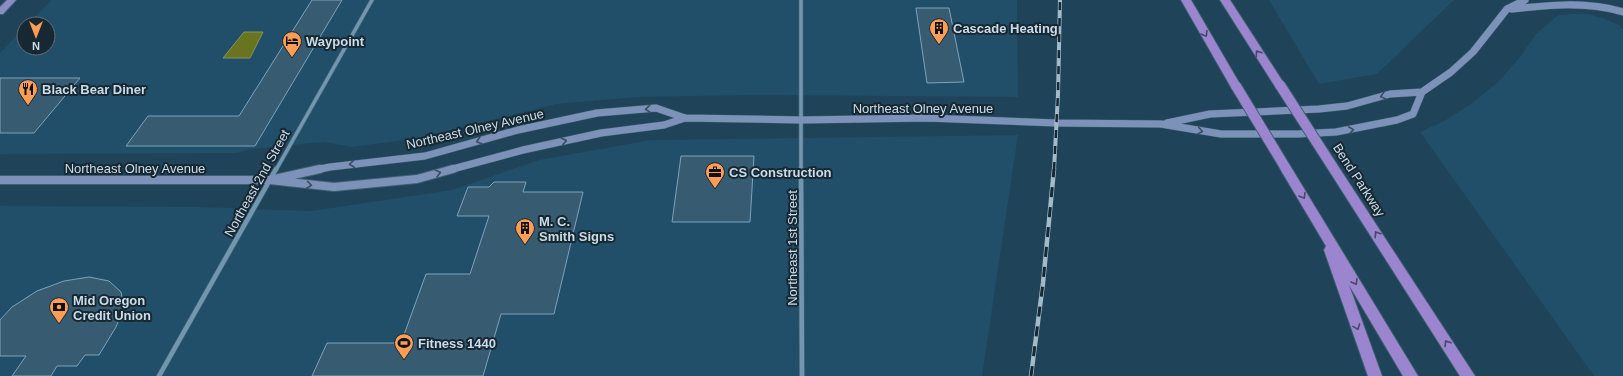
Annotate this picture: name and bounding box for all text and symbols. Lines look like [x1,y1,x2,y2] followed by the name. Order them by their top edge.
[16,16,56,56] north arrow
[928,17,950,45] building icon: Cascade Heating
[953,21,1058,36] place label: Cascade Heating
[281,30,303,58] hotel icon: Waypoint
[1200,30,1207,37] one-way arrow
[306,34,365,49] place label: Waypoint
[32,40,40,52] text: N
[1255,50,1263,57] one-way arrow
[17,78,39,106] restaurant icon: Black Bear Diner
[42,82,146,97] place label: Black Bear Diner
[1380,91,1387,100] one-way arrow
[853,101,993,116] street label: Northeast Olney Avenue
[645,104,651,113] one-way arrow
[405,106,545,152] street label: Northeast Olney Avenue
[1197,126,1203,135] one-way arrow
[1348,126,1354,135] one-way arrow
[221,127,293,239] street label: Northeast 2nd Street
[476,136,483,145] one-way arrow
[560,138,567,146] one-way arrow
[1330,141,1388,220] street label: Bend Parkway
[349,160,355,169] one-way arrow
[65,161,205,176] street label: Northeast Olney Avenue
[704,161,726,189] office icon: CS Construction
[729,165,832,180] place label: CS Construction
[434,170,441,178] one-way arrow
[306,180,312,189] one-way arrow
[785,190,800,306] street label: Northeast 1st Street
[1298,192,1306,199] one-way arrow
[539,214,614,244] place label: M. C. Smith Signs
[514,217,536,245] building icon: M. C. Smith Signs
[1374,231,1381,238] one-way arrow
[1350,278,1358,285] one-way arrow
[73,293,151,323] place label: Mid Oregon Credit Union
[48,296,70,324] bank icon: Mid Oregon Credit Union
[1353,324,1361,331] one-way arrow
[393,332,415,360] sports icon: Fitness 1440
[418,336,496,351] place label: Fitness 1440
[1444,340,1452,347] one-way arrow

